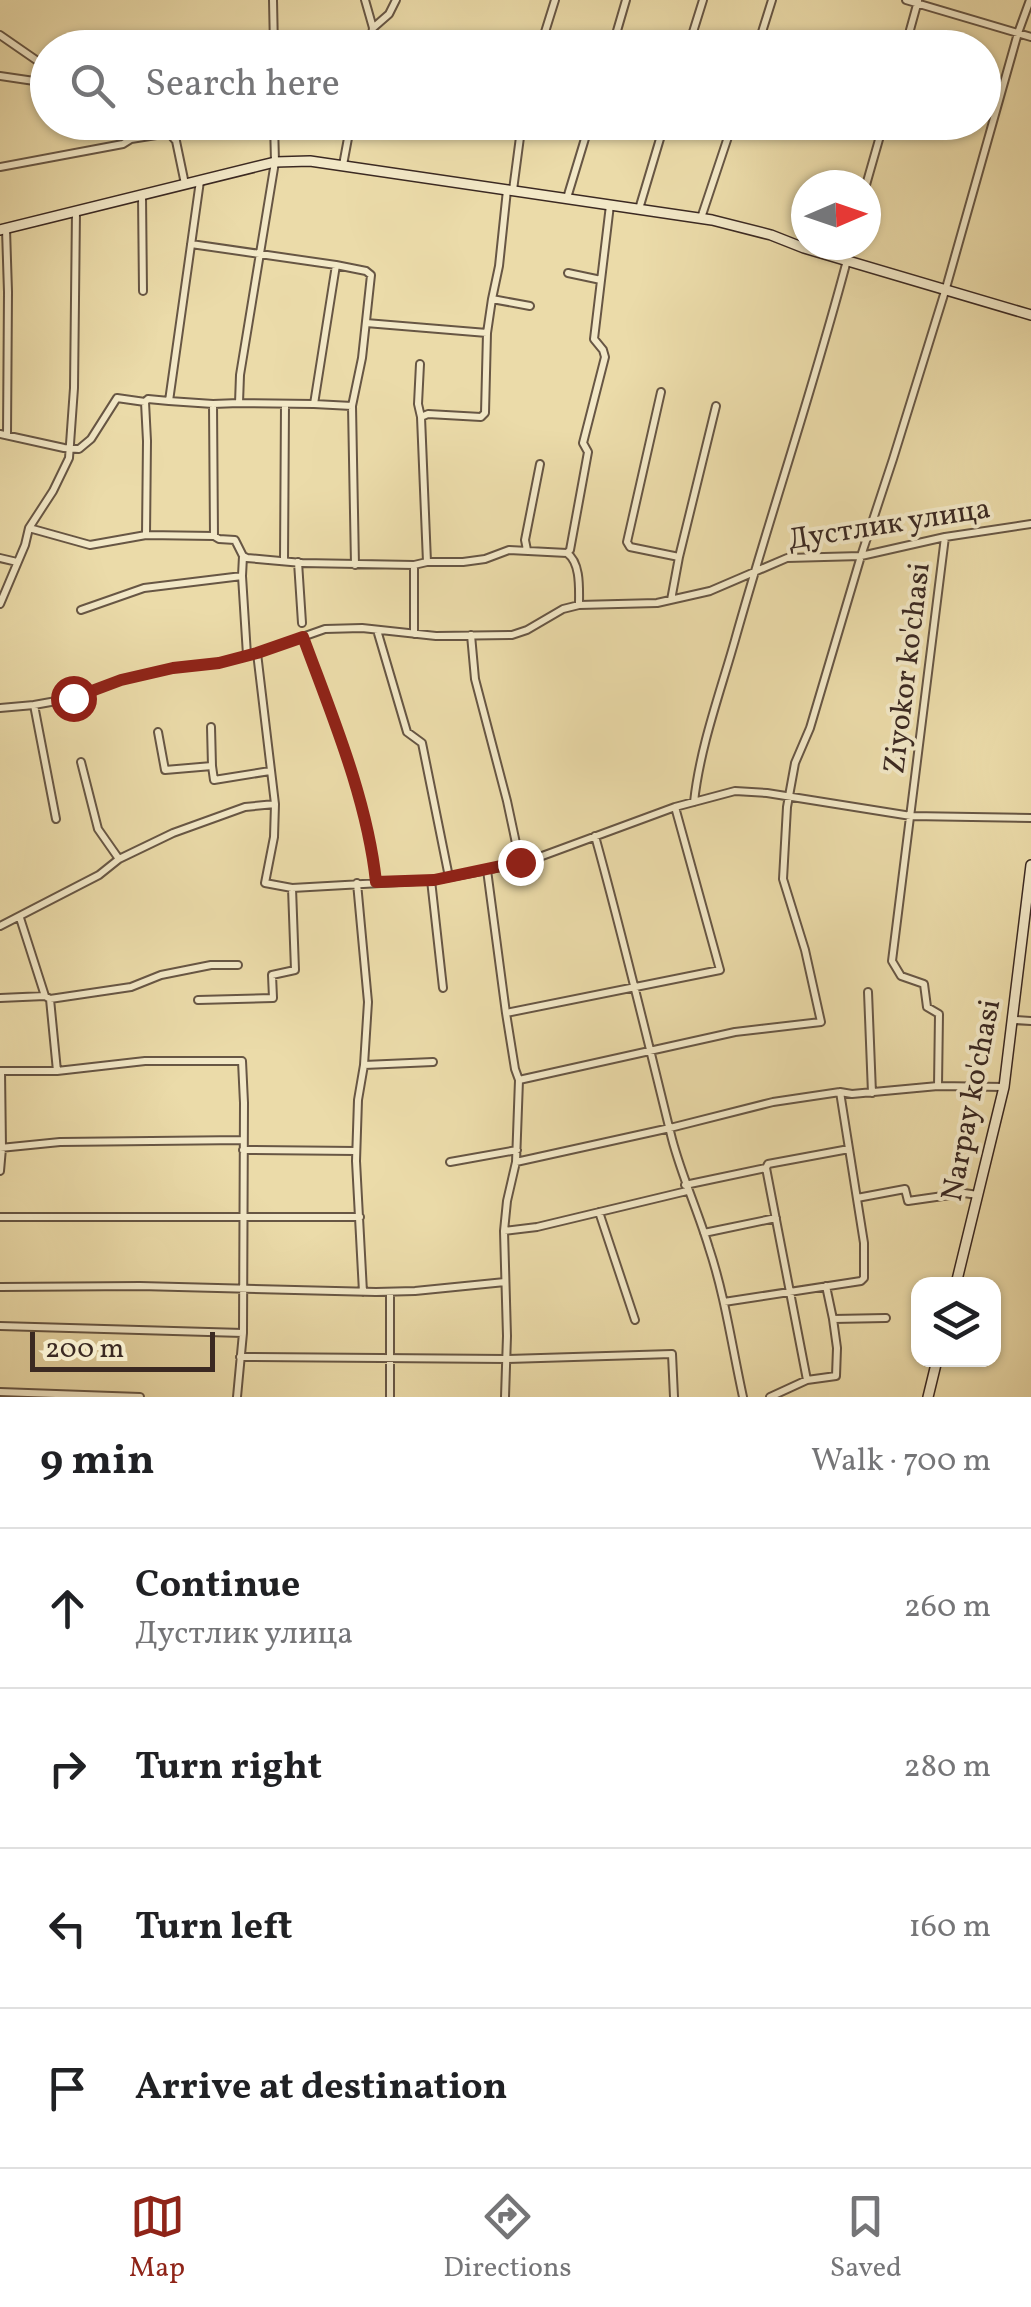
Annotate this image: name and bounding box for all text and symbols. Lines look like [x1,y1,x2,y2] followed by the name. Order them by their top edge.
[30,30,1001,140] search box
[65,58,120,113] icon: search
[145,59,340,112] text: Search here
[791,170,881,260] north arrow
[785,488,994,562] street label: Дустлик улица
[874,560,942,776] street label: Ziyokor ko'chasi
[51,676,97,722] route start
[498,840,544,886] route end
[932,996,1012,1205] street label: Narpay ko'chasi
[911,1277,1001,1367] map controls
[911,1277,1001,1367] button: layers
[30,1327,215,1372] scale bar
[45,1330,124,1369] text: 200 m
[40,1433,155,1492] text: 9 min
[811,1440,991,1484] text: Walk · 700 m
[135,1560,300,1613] text: Continue
[40,1581,95,1636] icon: ahead
[904,1586,991,1630] text: 260 m
[135,1613,353,1657] text: Дустлик улица
[40,1741,95,1796] icon: right
[135,1742,322,1795] text: Turn right
[904,1746,991,1790] text: 280 m
[40,1901,95,1956] icon: left
[135,1902,292,1955] text: Turn left
[908,1906,991,1950] text: 160 m
[40,2061,95,2116] icon: arrive
[135,2062,508,2115] text: Arrive at destination
[129,2189,185,2288] tab: Map
[443,2189,572,2288] tab: Directions
[830,2189,902,2288] tab: Saved

